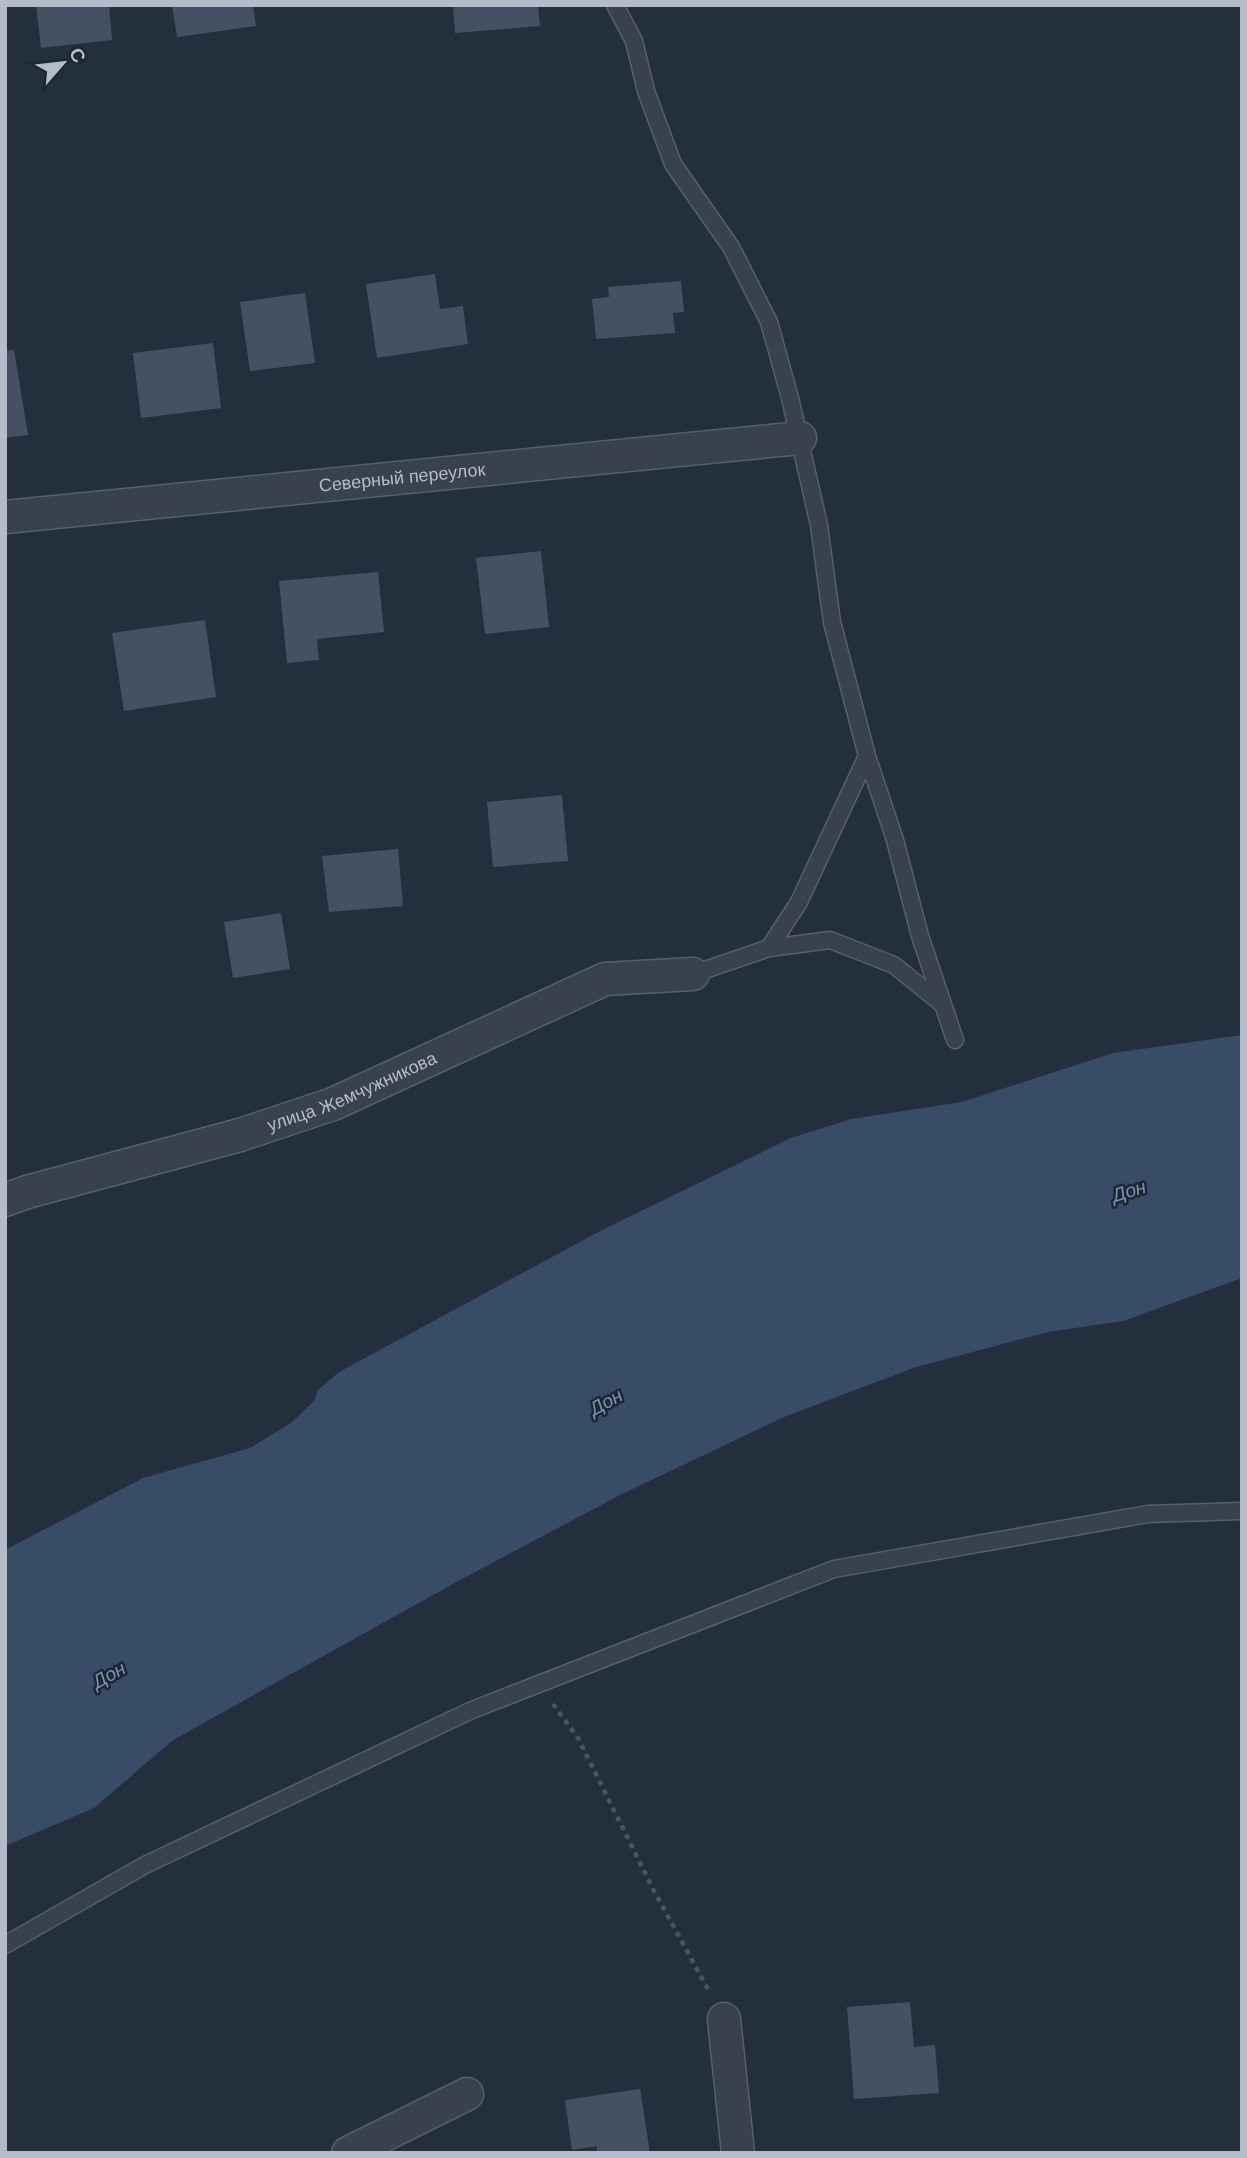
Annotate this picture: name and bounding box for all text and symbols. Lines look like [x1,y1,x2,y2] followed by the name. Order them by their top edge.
[28,28,98,98] north arrow
[65,44,90,66] text: С
[318,459,486,496] street label: Северный переулок
[265,1047,441,1135] street label: улица Жемчужникова
[1108,1176,1149,1207] water label: Дон
[584,1384,627,1420] water label: Дон
[87,1657,130,1693] water label: Дон

